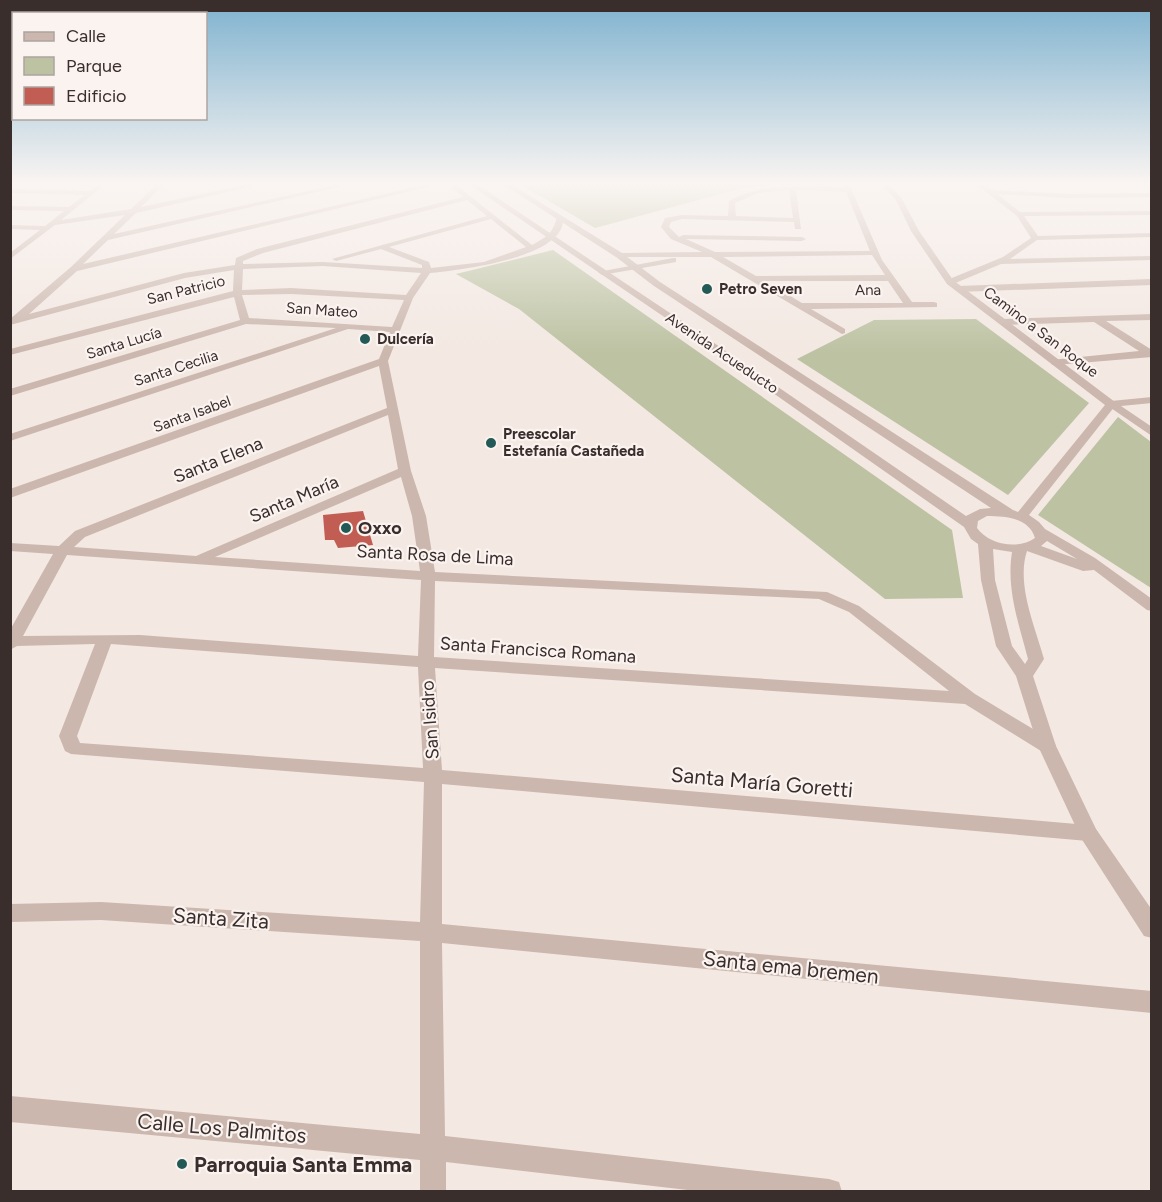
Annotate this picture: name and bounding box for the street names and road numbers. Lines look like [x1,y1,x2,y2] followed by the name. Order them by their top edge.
[145,272,227,308] street label: San Patricio
[855,281,881,299] street label: Ana
[980,283,1102,381] street label: Camino a San Roque
[286,299,359,322] street label: San Mateo
[662,309,782,398] street label: Avenida Acueducto
[84,323,164,363] street label: Santa Lucía
[132,346,220,390] street label: Santa Cecilia
[151,392,233,436] street label: Santa Isabel
[170,432,266,488] street label: Santa Elena
[246,470,342,528] street label: Santa María
[356,540,514,570] street label: Santa Rosa de Lima
[439,632,637,668] street label: Santa Francisca Romana
[416,680,444,760] street label: San Isidro
[670,762,854,802] street label: Santa María Goretti
[172,902,270,934] street label: Santa Zita
[702,945,880,989] street label: Santa ema bremen
[136,1108,308,1148] street label: Calle Los Palmitos

